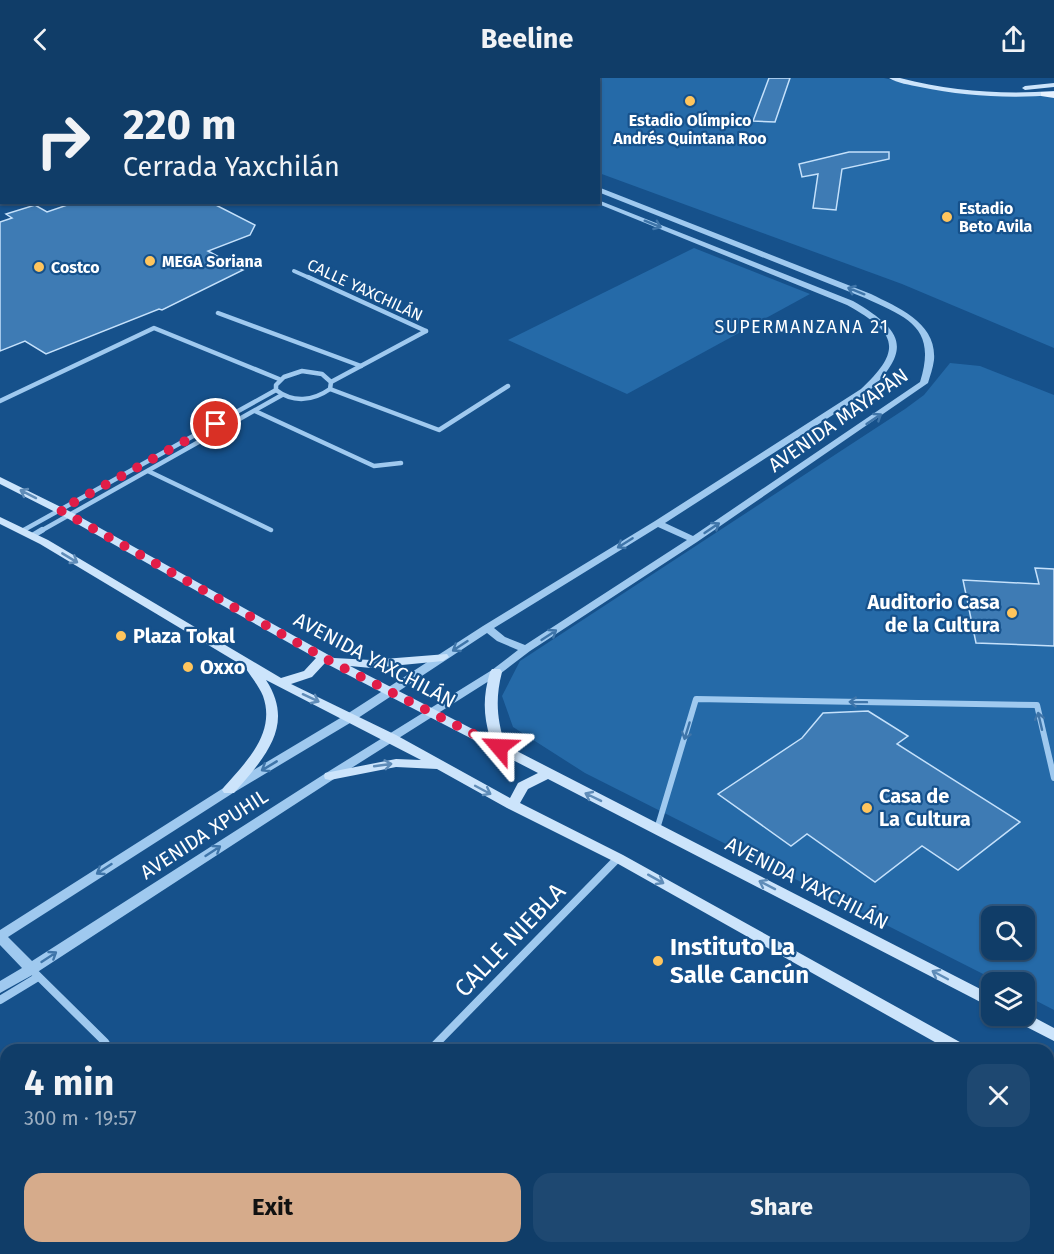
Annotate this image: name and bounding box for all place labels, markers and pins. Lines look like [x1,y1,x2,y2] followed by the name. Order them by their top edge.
[683,94,697,108] marker: Estadio Olímpico Andrés Quintana Roo
[612,111,767,148] place label: Estadio Olímpico Andrés Quintana Roo
[959,199,1033,236] place label: Estadio Beto Avila
[940,210,954,224] marker: Estadio Beto Avila
[162,252,263,271] place label: MEGA Soriana
[143,254,157,268] marker: MEGA Soriana
[51,258,100,277] place label: Costco
[32,260,46,274] marker: Costco
[190,398,241,449] pin
[867,590,1000,637] place label: Auditorio Casa de la Cultura
[1005,606,1019,620] marker: Auditorio Casa de la Cultura
[133,624,235,648] place label: Plaza Tokal
[114,629,128,643] marker: Plaza Tokal
[200,655,246,679] place label: Oxxo
[181,660,195,674] marker: Oxxo
[879,784,971,831] place label: Casa de La Cultura
[860,801,874,815] marker: Casa de La Cultura
[670,933,809,989] place label: Instituto La Salle Cancún
[651,954,665,968] marker: Instituto La Salle Cancún

